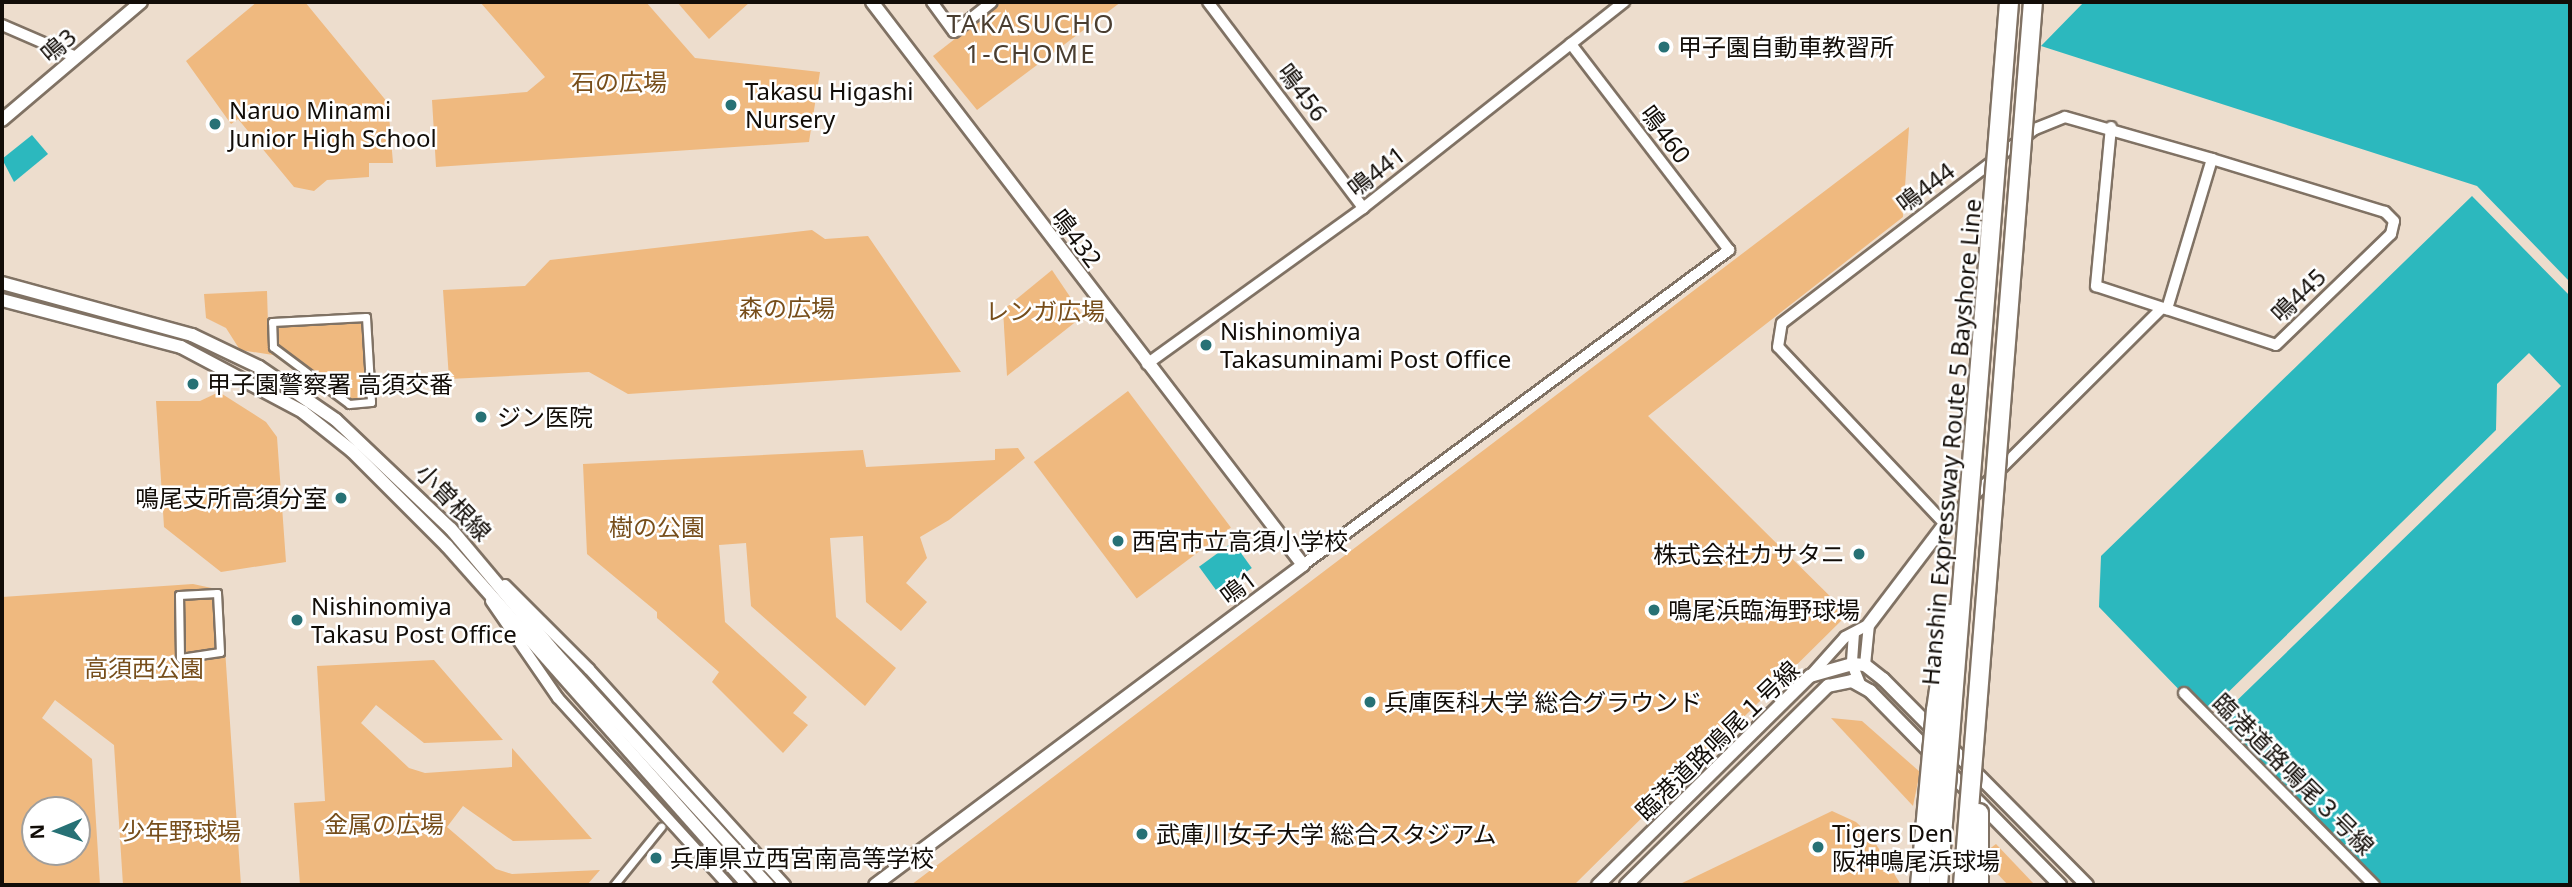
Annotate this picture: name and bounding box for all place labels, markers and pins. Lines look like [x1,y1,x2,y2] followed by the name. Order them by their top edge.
[1678,33,1894,61] place label: 甲子園自動車教習所
[1656,39,1672,55] marker: 甲子園自動車教習所
[745,77,913,133] place label: Takasu Higashi Nursery
[229,96,437,152] place label: Naruo Minami Junior High School
[723,97,739,113] marker: Takasu Higashi Nursery
[207,116,223,132] marker: Naruo Minami Junior High School
[1220,317,1511,373] place label: Nishinomiya Takasuminami Post Office
[1198,337,1214,353] marker: Nishinomiya Takasuminami Post Office
[207,370,453,398] place label: 甲子園警察署 高須交番
[185,376,201,392] marker: 甲子園警察署 高須交番
[497,403,593,431] place label: ジン医院
[471,407,491,427] marker: ジン医院
[135,484,327,512] place label: 鳴尾支所高須分室
[333,490,349,506] marker: 鳴尾支所高須分室
[1132,527,1348,555] place label: 西宮市立高須小学校
[1110,533,1126,549] marker: 西宮市立高須小学校
[1653,540,1845,568] place label: 株式会社カサタニ
[1851,546,1867,562] marker: 株式会社カサタニ
[311,592,517,648] place label: Nishinomiya Takasu Post Office
[1668,596,1860,624] place label: 鳴尾浜臨海野球場
[1646,602,1662,618] marker: 鳴尾浜臨海野球場
[289,612,305,628] marker: Nishinomiya Takasu Post Office
[1384,688,1702,716] place label: 兵庫医科大学 総合グラウンド
[1362,694,1378,710] marker: 兵庫医科大学 総合グラウンド
[1832,819,2000,875] place label: Tigers Den 阪神鳴尾浜球場
[1156,820,1498,848] place label: 武庫川女子大学 総合スタジアム
[1134,826,1150,842] marker: 武庫川女子大学 総合スタジアム
[1810,839,1826,855] marker: Tigers Den 阪神鳴尾浜球場
[670,844,934,872] place label: 兵庫県立西宮南高等学校
[648,850,664,866] marker: 兵庫県立西宮南高等学校

